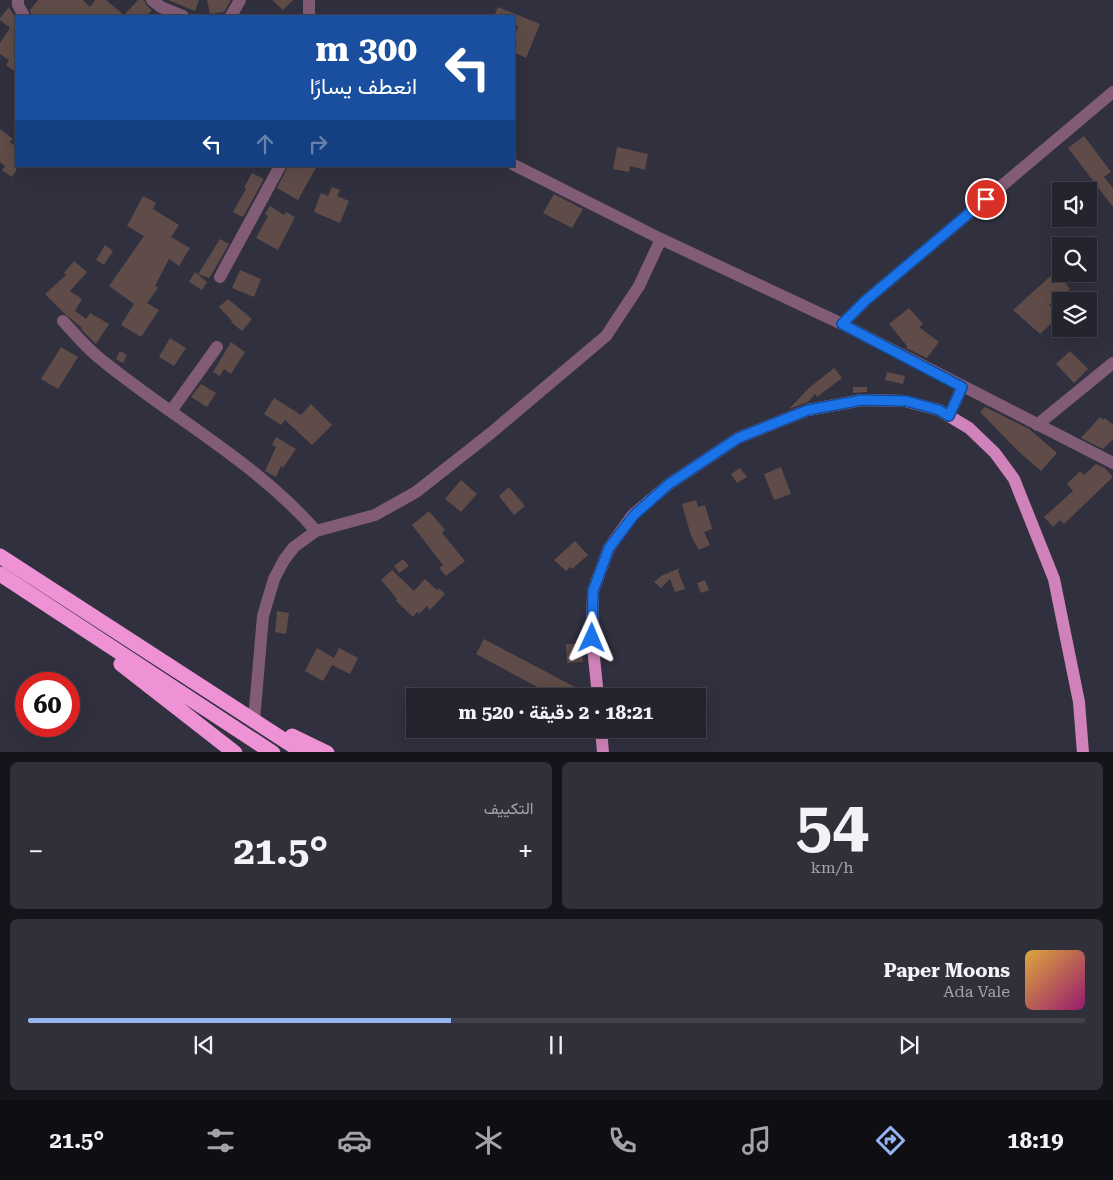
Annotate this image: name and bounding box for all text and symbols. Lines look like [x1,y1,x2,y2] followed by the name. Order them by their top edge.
[316,29,417,70] text: 300 m
[435,35,500,100] icon: left
[310,74,417,99] text: انعطف يسارًا
[198,130,226,158] icon: left
[251,130,279,158] icon: ahead
[304,130,332,158] icon: right
[965,178,1007,220] pin
[1052,182,1097,337] map controls
[1052,182,1097,227] button: sound
[972,185,1000,213] icon: arrive
[1052,237,1097,282] button: search
[1052,292,1097,337] button: layers
[565,611,617,663] position arrow
[15,672,80,737] speed limit sign: 60
[459,701,653,724] text: 18:21 · 2 دقيقة · 520 m
[796,787,869,863] text: 54
[484,799,534,818] text: التكييف
[233,829,328,873] text: 21.5°
[28,835,44,868] text: −
[518,835,533,868] text: +
[811,858,854,877] text: km/h
[883,959,1010,982] text: Paper Moons
[943,982,1010,1001] text: Ada Vale
[190,1031,218,1059] icon: previous
[542,1031,570,1059] icon: pause
[895,1031,923,1059] icon: next
[203,1123,238,1158] icon: filters
[337,1123,372,1158] icon: car
[471,1123,506,1158] icon: climate
[605,1123,640,1158] icon: phone
[739,1123,774,1158] icon: music
[873,1123,908,1158] icon: directions
[50,1128,104,1153] text: 21.5°
[1007,1128,1064,1153] text: 18:19

